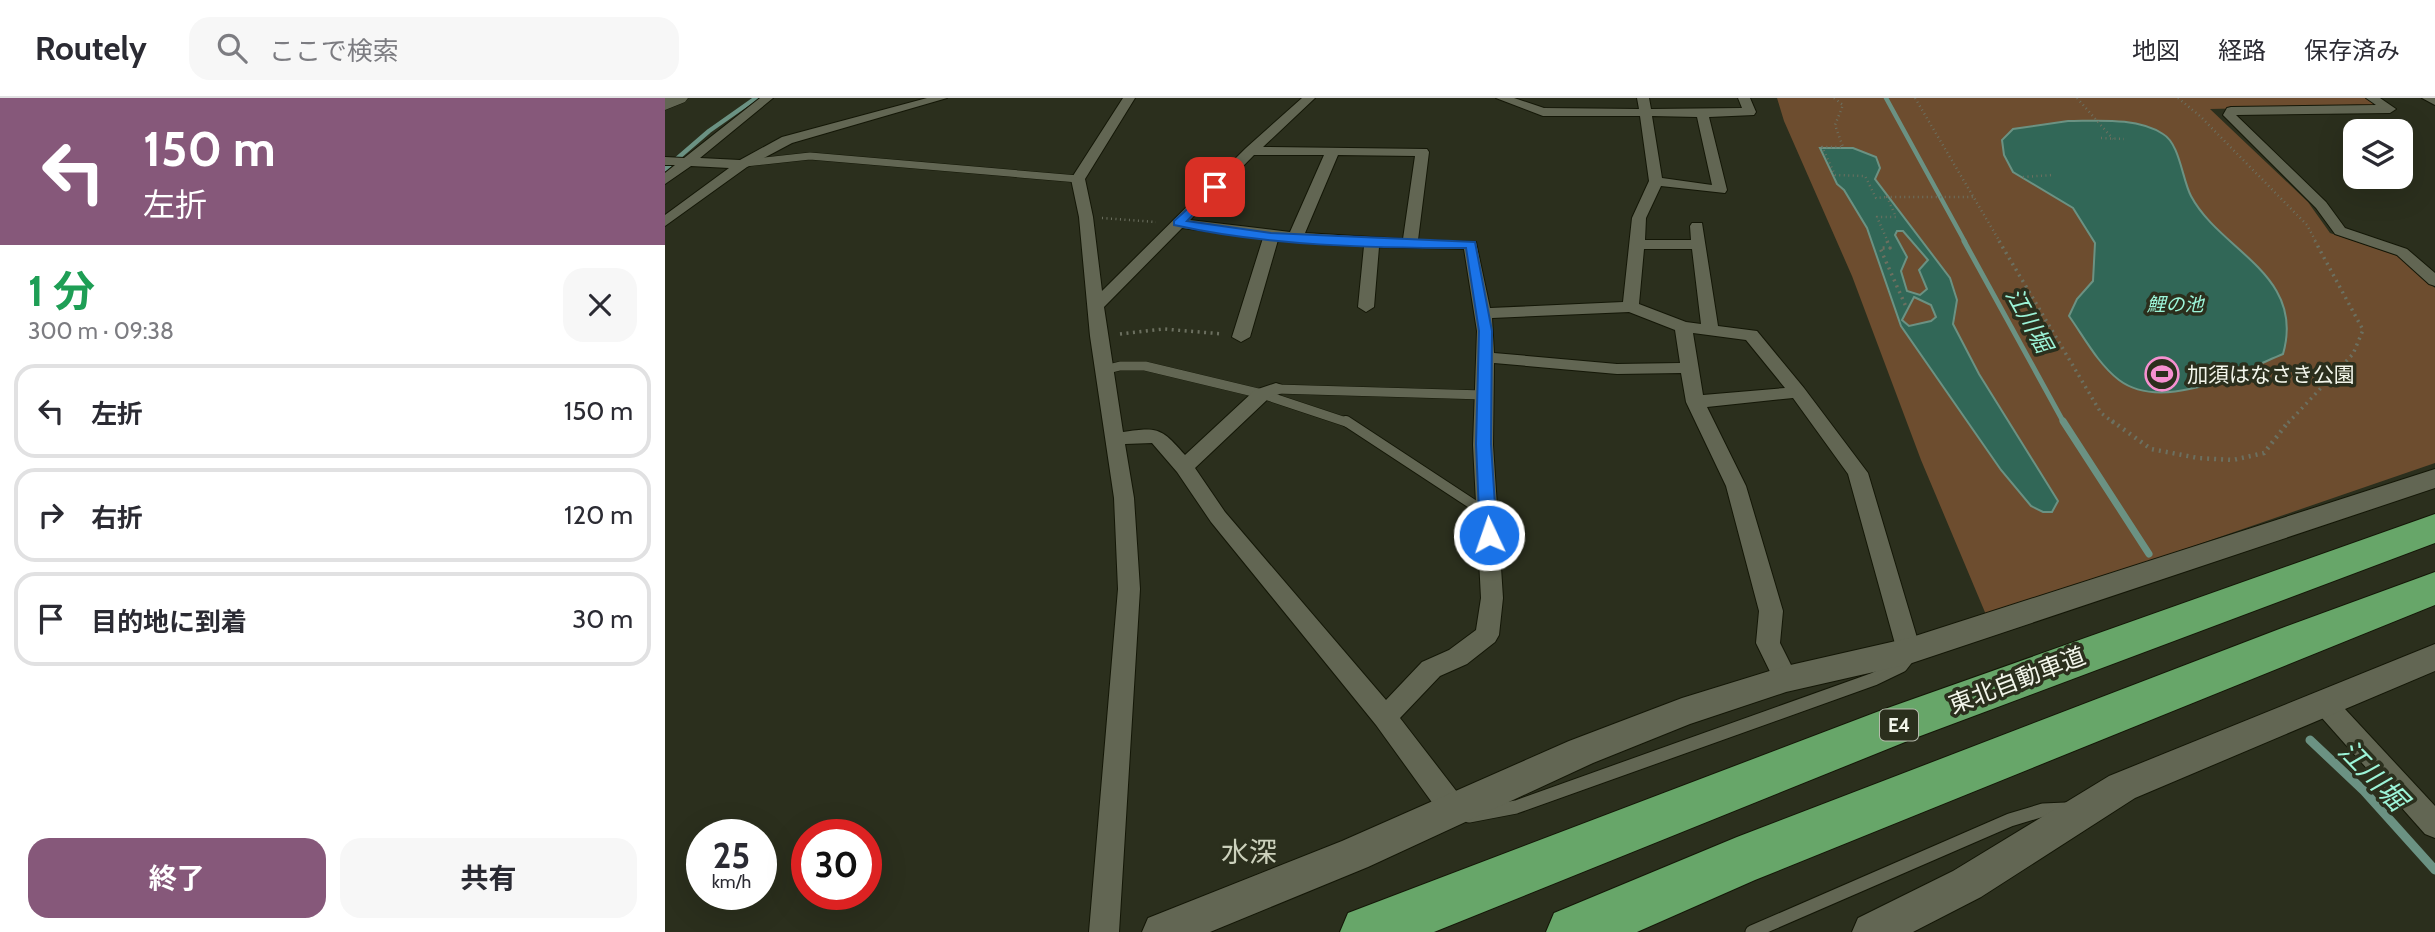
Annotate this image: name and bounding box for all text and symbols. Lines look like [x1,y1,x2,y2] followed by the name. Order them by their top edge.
[189,17,679,80] search box
[35,28,147,68] text: Routely
[213,29,251,67] icon: search
[269,35,399,67] text: ここで検索
[2132,36,2180,65] text: 地図
[2218,36,2266,65] text: 経路
[2304,36,2400,65] text: 保存済み
[143,119,276,178] text: 150 m
[2343,119,2413,189] map controls
[2343,119,2413,189] button: layers
[28,126,119,217] icon: left
[1185,157,1245,217] pin
[1196,168,1234,206] icon: arrive
[143,185,207,224] text: 左折
[28,265,95,317] text: 1 分
[563,268,637,342] button: close
[2000,283,2059,360] water label: 江川堀
[2146,293,2205,316] water label: 鯉の池
[28,317,174,345] text: 300 m · 09:38
[2143,355,2181,393] sports icon: 加須はなさき公園
[2187,362,2355,387] place label: 加須はなさき公園
[32,392,70,430] icon: left
[564,395,633,427] text: 150 m
[91,398,143,430] text: 左折
[32,496,70,534] icon: right
[1452,498,1526,572] position arrow
[564,499,633,531] text: 120 m
[91,502,143,534] text: 右折
[32,600,70,638] icon: arrive
[572,603,633,635] text: 30 m
[91,606,247,638] text: 目的地に到着
[1945,641,2089,719] street label: 東北自動車道
[1880,710,1918,740] road number: E4
[2332,733,2417,820] water label: 江川堀
[791,819,882,910] speed limit sign: 30
[713,834,750,877] text: 25
[1221,835,1277,869] district label: 水深
[28,838,326,918] button: 終了
[340,838,637,918] button: 共有
[712,871,751,893] text: km/h

